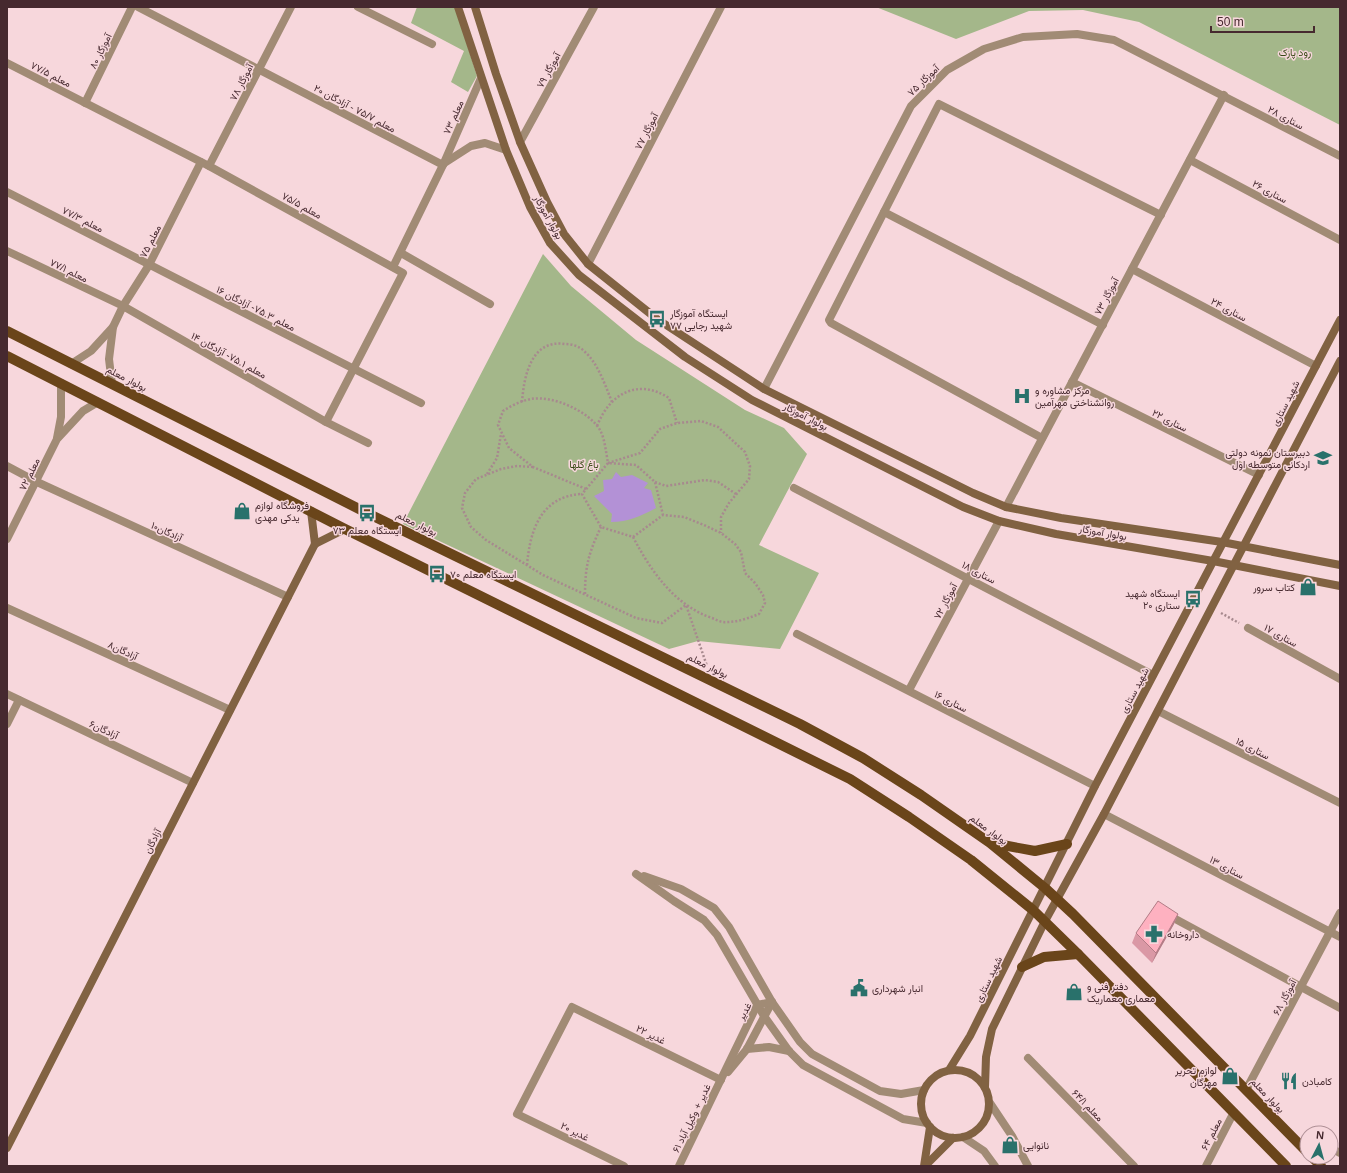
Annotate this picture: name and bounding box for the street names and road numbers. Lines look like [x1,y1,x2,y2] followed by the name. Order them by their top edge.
[87,31,115,71] street label: آموزگار ۸۰
[534,50,564,90] street label: ۷۹ آموزگار
[28,60,73,90] street label: معلم ۷۷/۵
[228,61,257,103] street label: آموزگار ۷۸
[905,62,943,99] street label: آموزگار ۷۵
[312,82,397,136] street label: معلم ۷۵/۷ - آزادگان ۲۰
[441,99,467,136] street label: معلم ۷۳
[1266,103,1306,132] street label: ستاری ۲۸
[633,110,662,152] street label: ۷۷ آموزگار
[1250,178,1289,206] street label: ستاری ۲۶
[279,190,324,222] street label: معلم ۷۵/۵
[531,193,565,242] street label: بولوار آموزگار
[60,204,105,235] street label: معلم ۷۷/۳
[138,223,164,260] street label: معلم ۷۵
[48,257,90,285] street label: معلم ۷۷/۱
[1092,275,1122,317] street label: ۷۳ آموزگار
[214,284,297,334] street label: معلم ۷۵.۳- آزادگان ۱۶
[1209,296,1248,324] street label: ستاری ۲۴
[189,330,268,382] street label: معلم ۷۵.۱- آزادگان ۱۴
[104,364,149,394] street label: بولوار معلم
[1269,379,1303,428] street label: شهید ستاری
[780,400,830,433] street label: بولوار آموزگار
[1150,407,1189,435] street label: ستاری ۲۲
[17,456,43,493] street label: معلم ۷۲
[394,509,439,539] street label: بولوار معلم
[149,519,185,545] street label: آزادگان۱۰
[1077,523,1128,543] street label: بولوار آموزگار
[960,559,998,587] street label: ستاری ۱۸
[931,581,961,621] street label: ۷۲ آموزگار
[1262,622,1299,650] street label: ستاری ۱۷
[106,639,140,663] street label: آزادگان۸
[685,651,730,681] street label: بولوار معلم
[1118,666,1152,715] street label: شهید ستاری
[932,689,969,715] street label: ستاری ۱۶
[87,718,121,742] street label: آزادگان۶
[1234,735,1272,763] street label: ستاری ۱۵
[967,812,1010,848] street label: بولوار معلم
[142,827,164,856] street label: آزادگان
[1207,854,1246,882] street label: ستاری ۱۳
[973,955,1005,1004] street label: شهید ستاری
[1271,977,1300,1017] street label: آموزگار ۶۸
[735,1001,755,1023] street label: غدیر
[634,1023,667,1047] street label: غدیر ۲۲
[1248,1076,1287,1116] street label: بولوار معلم
[670,1082,714,1155] street label: غدیر + وکیل آباد ۶۱
[1069,1087,1105,1124] street label: معلم ۶۴/۱
[1199,1117,1225,1152] street label: معلم ۶۴
[558,1120,591,1144] street label: غدیر ۲۰

